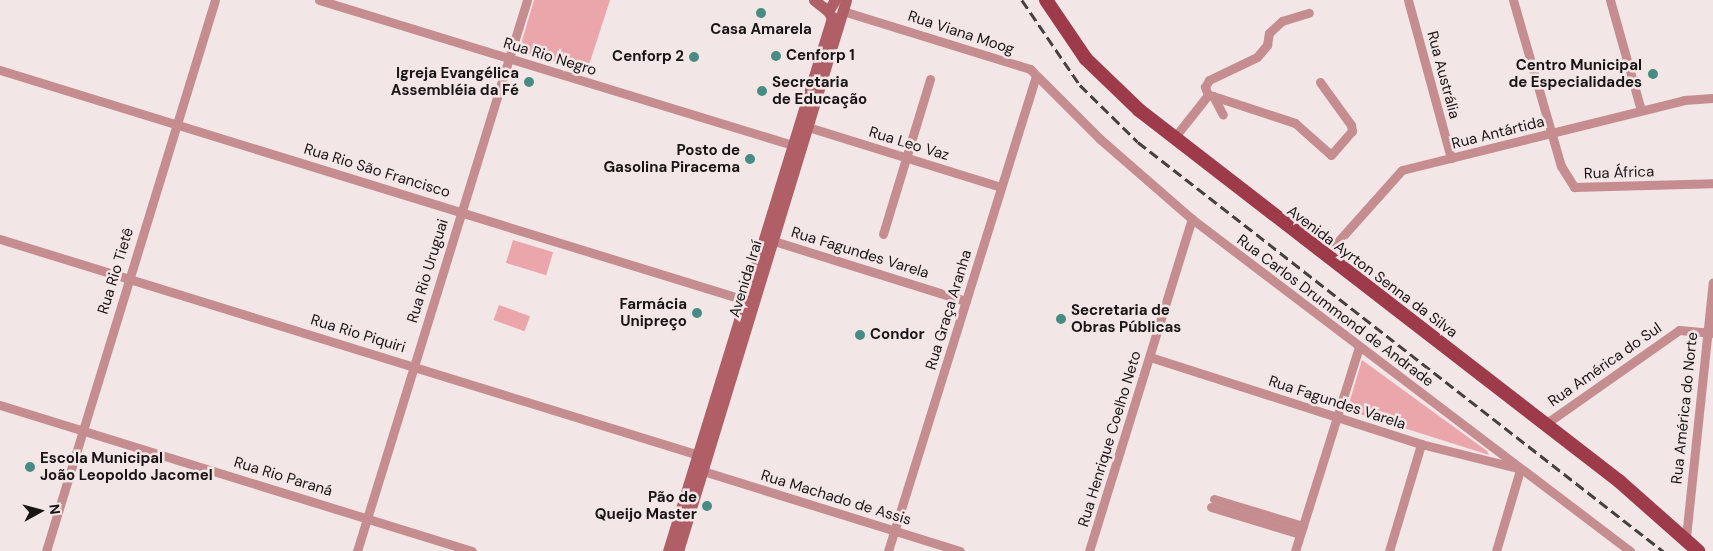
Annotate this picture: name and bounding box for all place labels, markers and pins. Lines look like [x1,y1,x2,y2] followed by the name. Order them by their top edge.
[755,7,767,19] marker: Casa Amarela
[710,21,812,39] place label: Casa Amarela
[786,47,855,65] place label: Cenforp 1
[612,48,684,66] place label: Cenforp 2
[770,50,782,62] marker: Cenforp 1
[688,51,700,63] marker: Cenforp 2
[1508,56,1642,91] place label: Centro Municipal de Especialidades
[391,64,519,99] place label: Igreja Evangélica Assembléia da Fé
[1646,67,1660,81] marker: Centro Municipal de Especialidades
[772,73,867,108] place label: Secretaria de Educação
[523,76,535,88] marker: Igreja Evangélica Assembléia da Fé
[756,85,768,97] marker: Secretaria de Educação
[603,141,740,176] place label: Posto de Gasolina Piracema
[744,153,756,165] marker: Posto de Gasolina Piracema
[619,295,687,330] place label: Farmácia Unipreço
[1071,301,1181,336] place label: Secretaria de Obras Públicas
[691,307,703,319] marker: Farmácia Unipreço
[1055,313,1067,325] marker: Secretaria de Obras Públicas
[870,326,925,344] place label: Condor
[854,329,866,341] marker: Condor
[40,449,213,484] place label: Escola Municipal João Leopoldo Jacomel
[24,461,36,473] marker: Escola Municipal João Leopoldo Jacomel
[595,488,697,523] place label: Pão de Queijo Master
[701,500,713,512] marker: Pão de Queijo Master

